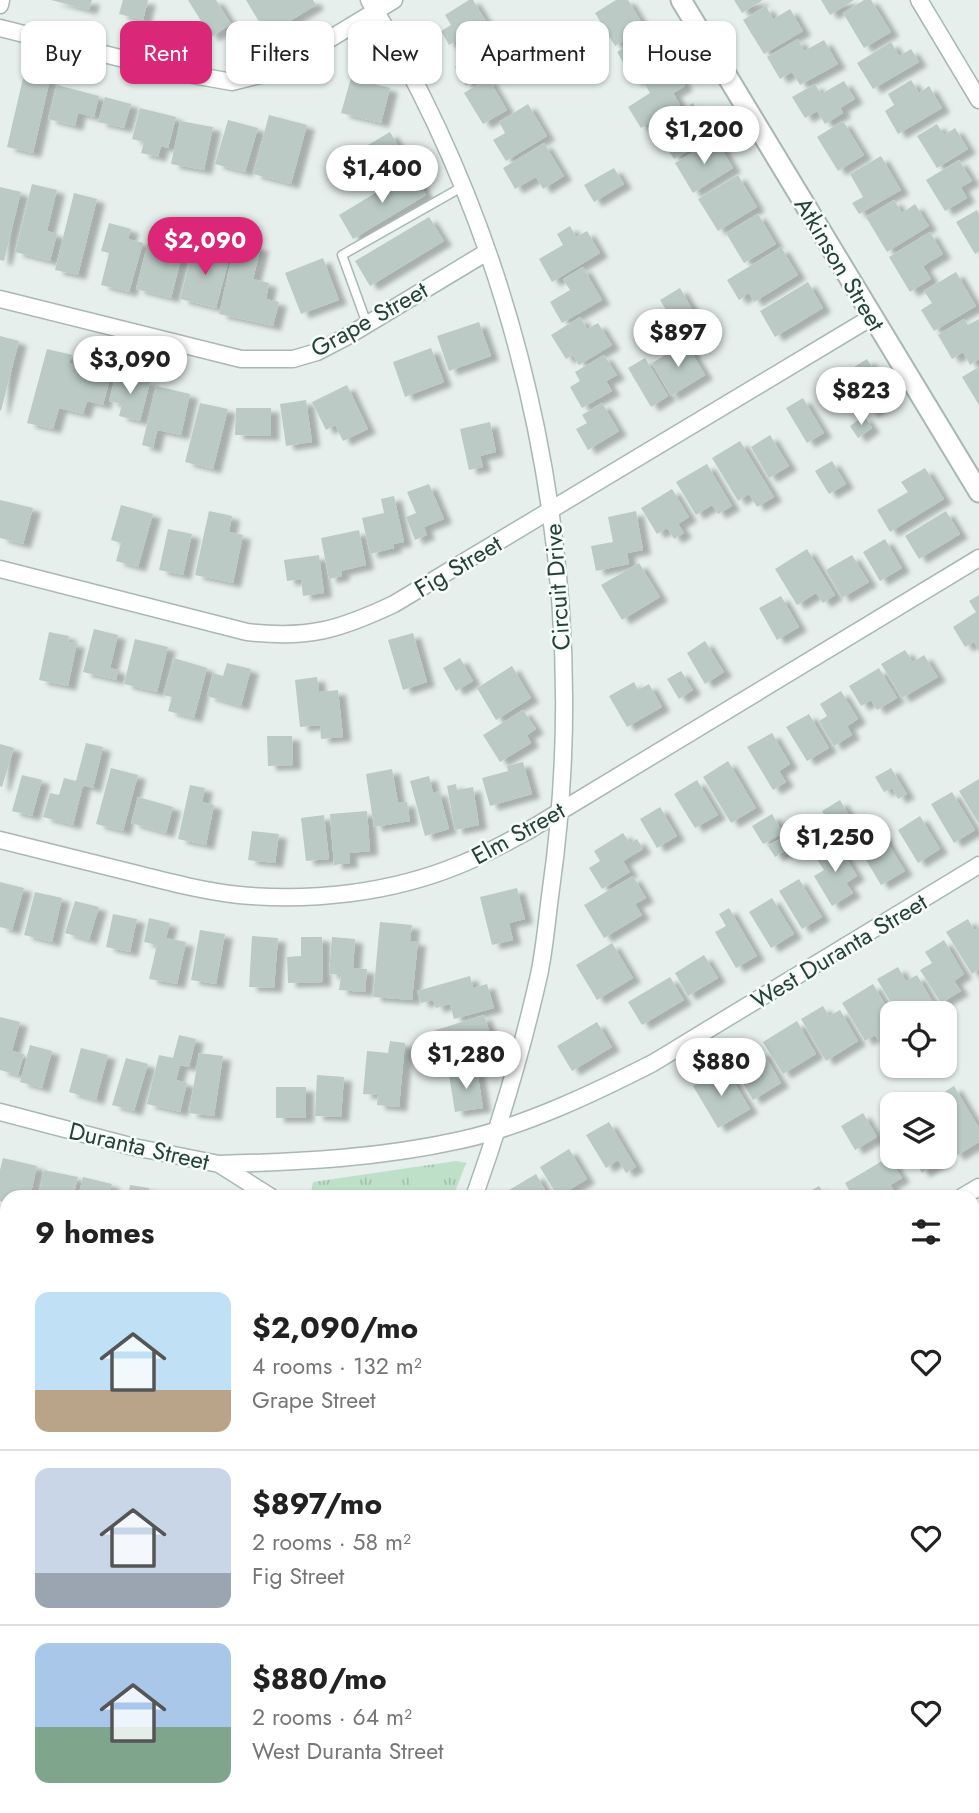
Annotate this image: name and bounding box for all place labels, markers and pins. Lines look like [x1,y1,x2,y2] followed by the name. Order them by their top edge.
[647,106,761,166] pin: $1,200
[325,146,439,205] pin: $1,400
[148,218,262,277] pin: $2,090
[637,310,719,369] pin: $897
[73,336,187,396] pin: $3,090
[820,368,902,427] pin: $823
[778,814,892,874] pin: $1,250
[409,1032,523,1091] pin: $1,280
[680,1038,762,1098] pin: $880

